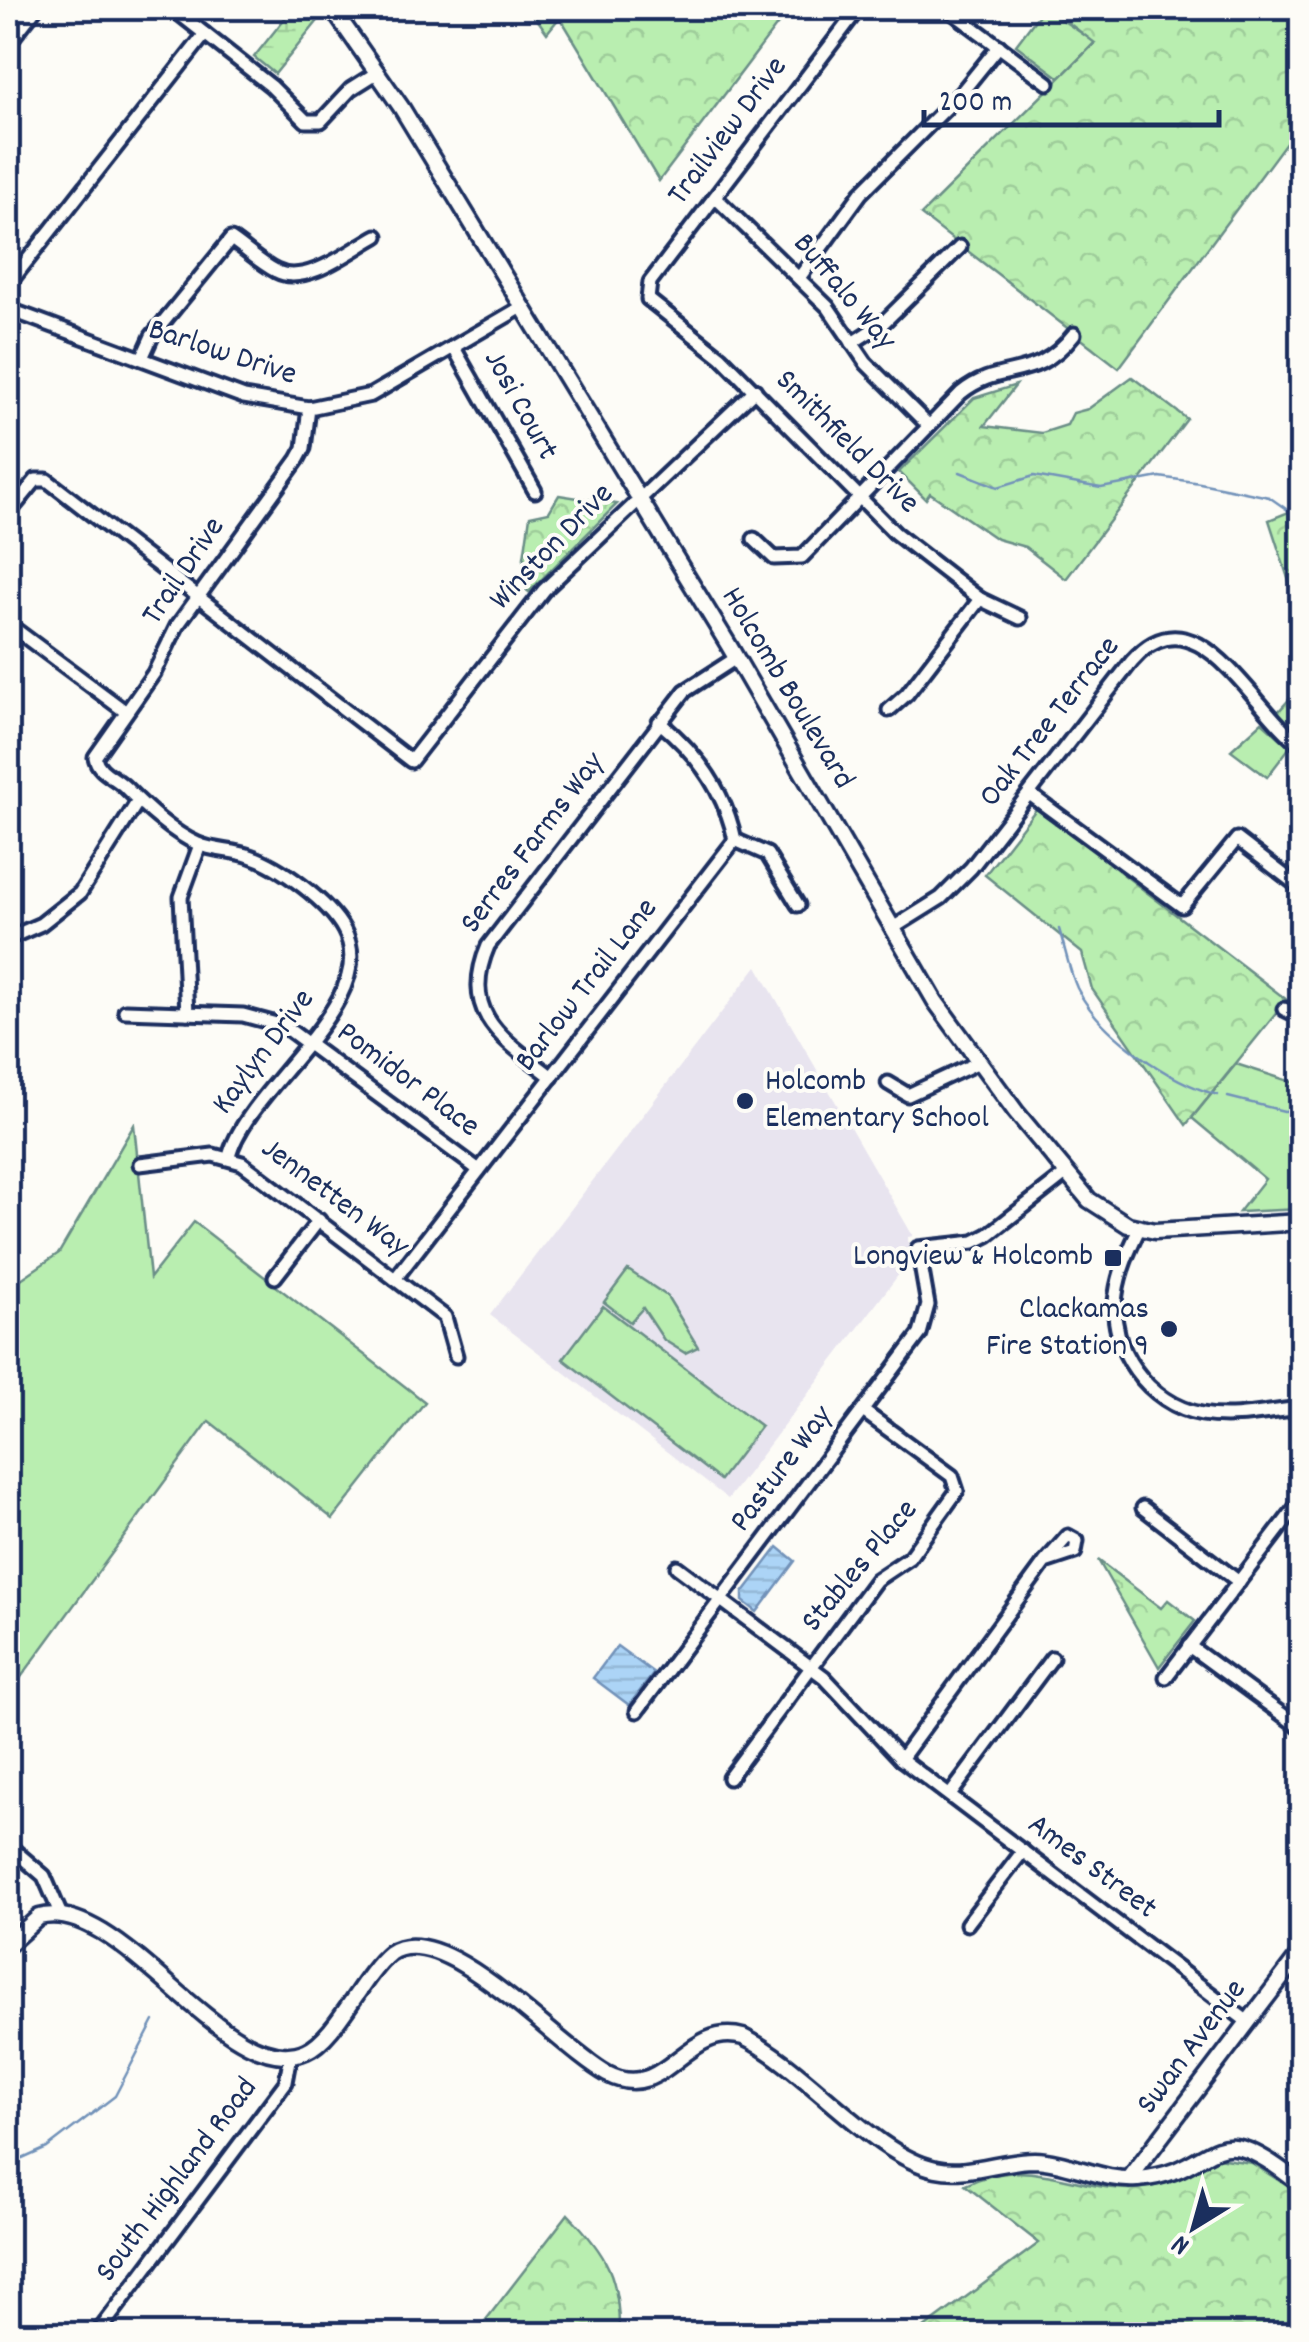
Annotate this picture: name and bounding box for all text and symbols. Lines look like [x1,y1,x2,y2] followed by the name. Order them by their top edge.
[658,48,800,216] street label: Trailview Drive
[924,65,1219,127] scale bar
[939,83,1012,126] text: 200 m
[780,224,907,363] street label: Buffalo Way
[142,308,302,400] street label: Barlow Drive
[470,342,568,470] street label: Josi Court
[763,360,929,526] street label: Smithfield Drive
[480,474,626,622] street label: Winston Drive
[132,509,238,635] street label: Trail Drive
[707,579,865,799] street label: Holcomb Boulevard
[969,627,1133,819] street label: Oak Tree Terrace
[450,743,618,945] street label: Serres Farms Way
[505,889,671,1083] street label: Barlow Trail Lane
[202,980,328,1126] street label: Kaylyn Drive
[326,1012,488,1150] street label: Pomidor Place
[765,1060,989,1143] place label: Holcomb Elementary School
[734,1090,756,1112] marker: Holcomb Elementary School
[250,1128,419,1271] street label: Jennetten Way
[853,1235,1093,1281] place label: Longview & Holcomb
[1102,1247,1124,1269] marker: Longview & Holcomb
[986,1288,1149,1371] place label: Clackamas Fire Station 9
[1158,1318,1180,1340] marker: Clackamas Fire Station 9
[720,1396,847,1543] street label: Pasture Way
[792,1490,930,1644] street label: Stables Place
[1016,1804,1166,1932] street label: Ames Street
[1127,1971,1259,2125] street label: Swan Avenue
[85,2069,271,2293] street label: South Highland Road
[1144,2177,1244,2277] north arrow
[1164,2223,1200,2263] text: N

